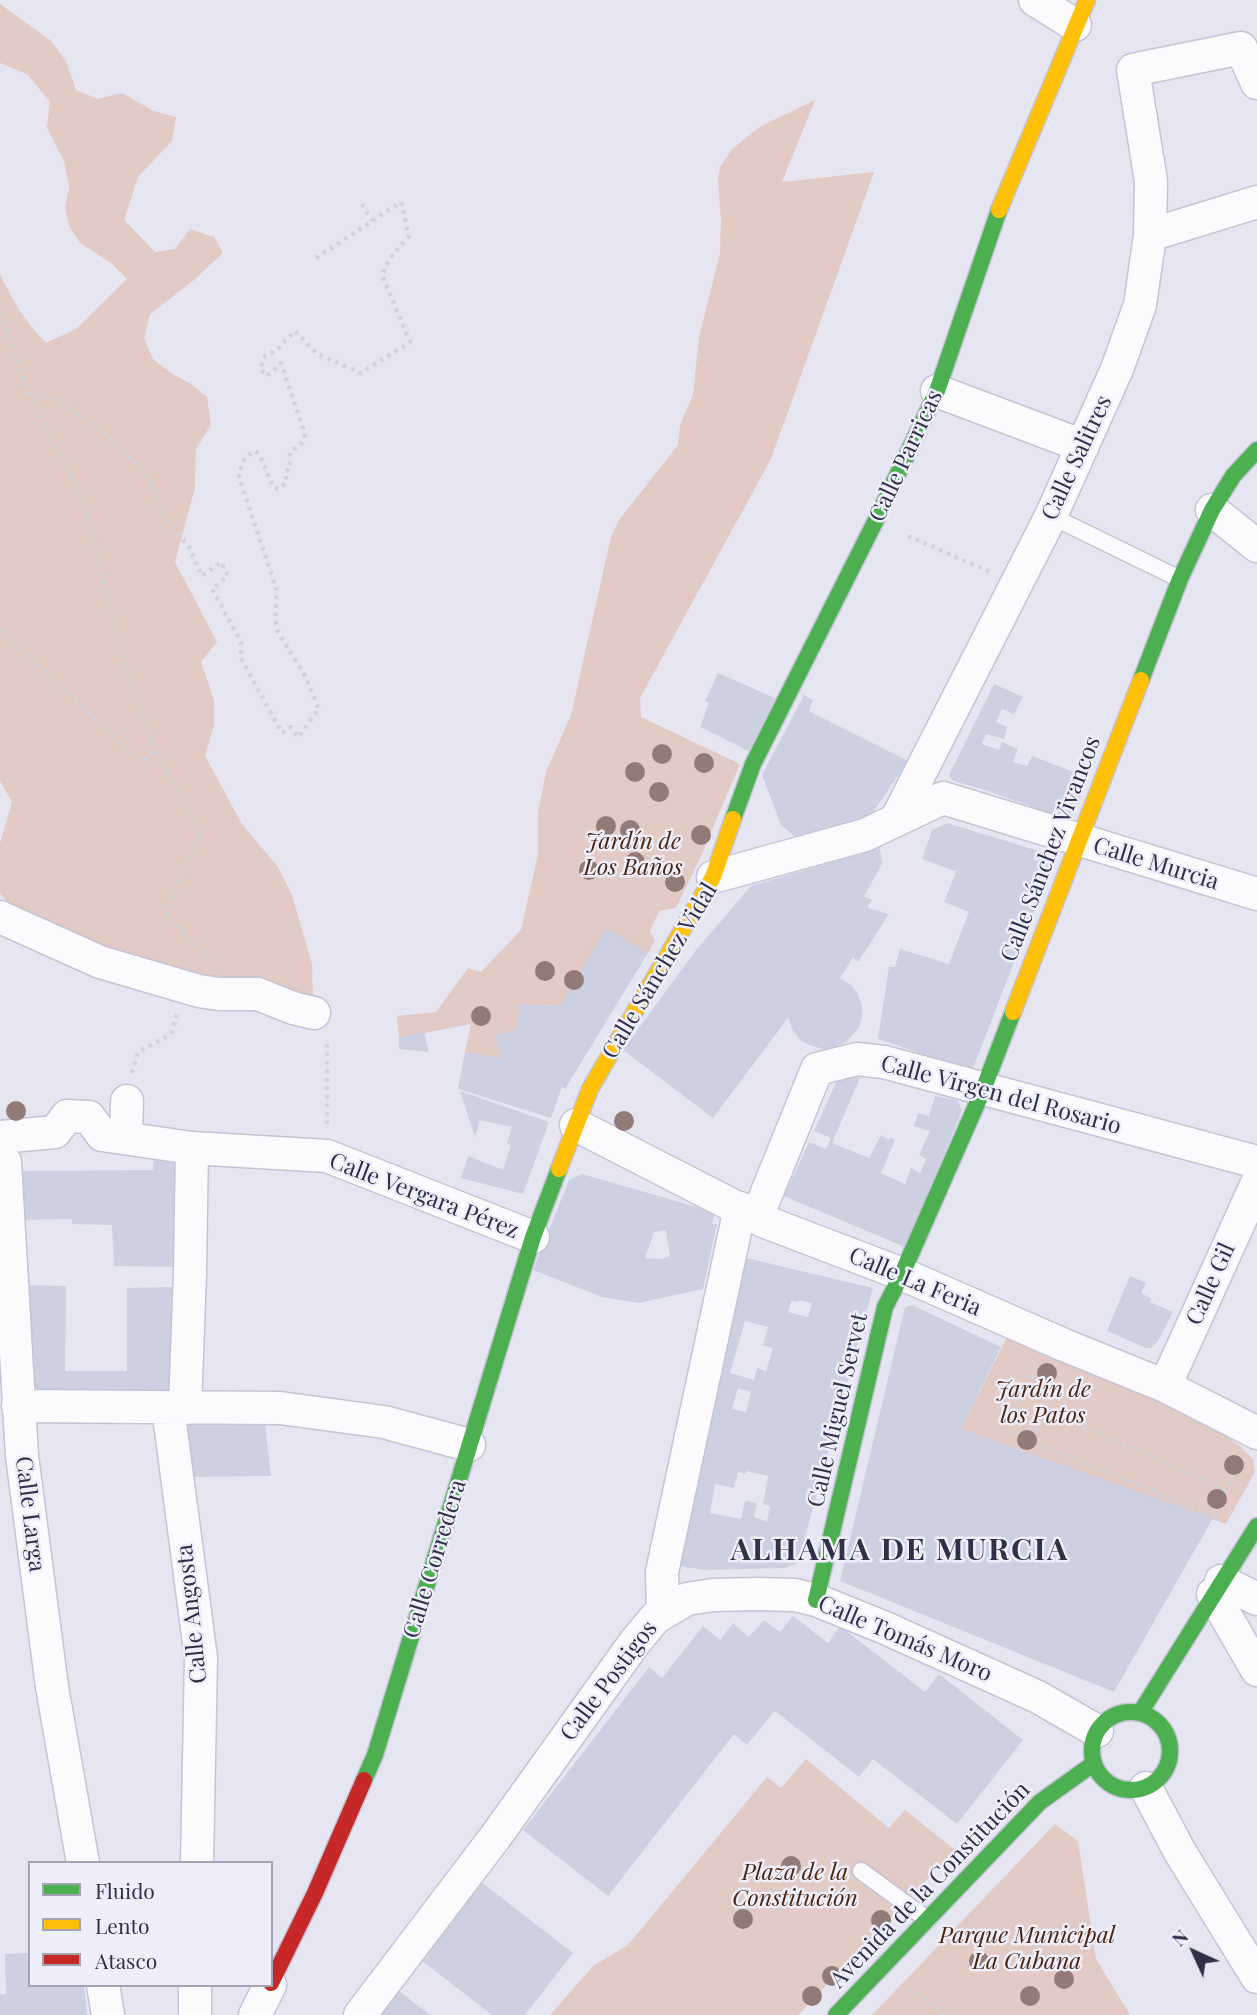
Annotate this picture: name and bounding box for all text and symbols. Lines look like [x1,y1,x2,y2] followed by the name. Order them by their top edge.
[863,386,949,526] street label: Calle Parricas
[1036,391,1118,525] street label: Calle Salitres
[995,732,1107,966] street label: Calle Sánchez Vivancos
[583,828,683,882] park label: Jardín de Los Baños
[1090,832,1222,896] street label: Calle Murcia
[597,878,723,1064] street label: Calle Sánchez Vidal
[878,1050,1124,1140] street label: Calle Virgen del Rosario
[325,1147,523,1245] street label: Calle Vergara Pérez
[1181,1239,1241,1329] street label: Calle Gil
[845,1242,985,1322] street label: Calle La Feria
[802,1310,874,1510] street label: Calle Miguel Servet
[995,1376,1091,1430] park label: Jardín de los Patos
[9,1455,51,1573] street label: Calle Larga
[398,1476,472,1642] street label: Calle Corredera
[733,1533,1067,1569] district label: ALHAMA DE MURCIA
[171,1543,213,1685] street label: Calle Angosta
[814,1590,996,1688] street label: Calle Tomás Moro
[555,1615,663,1747] street label: Calle Postigos
[824,1776,1036,1994] street label: Avenida de la Constitución
[732,1859,858,1913] park label: Plaza de la Constitución
[28,1861,273,1987] legend
[95,1876,155,1904] text: Fluido
[95,1911,149,1939] text: Lento
[1159,1917,1229,1987] north arrow
[939,1922,1115,1976] park label: Parque Municipal La Cubana
[1165,1923,1193,1951] text: N
[95,1946,157,1974] text: Atasco

